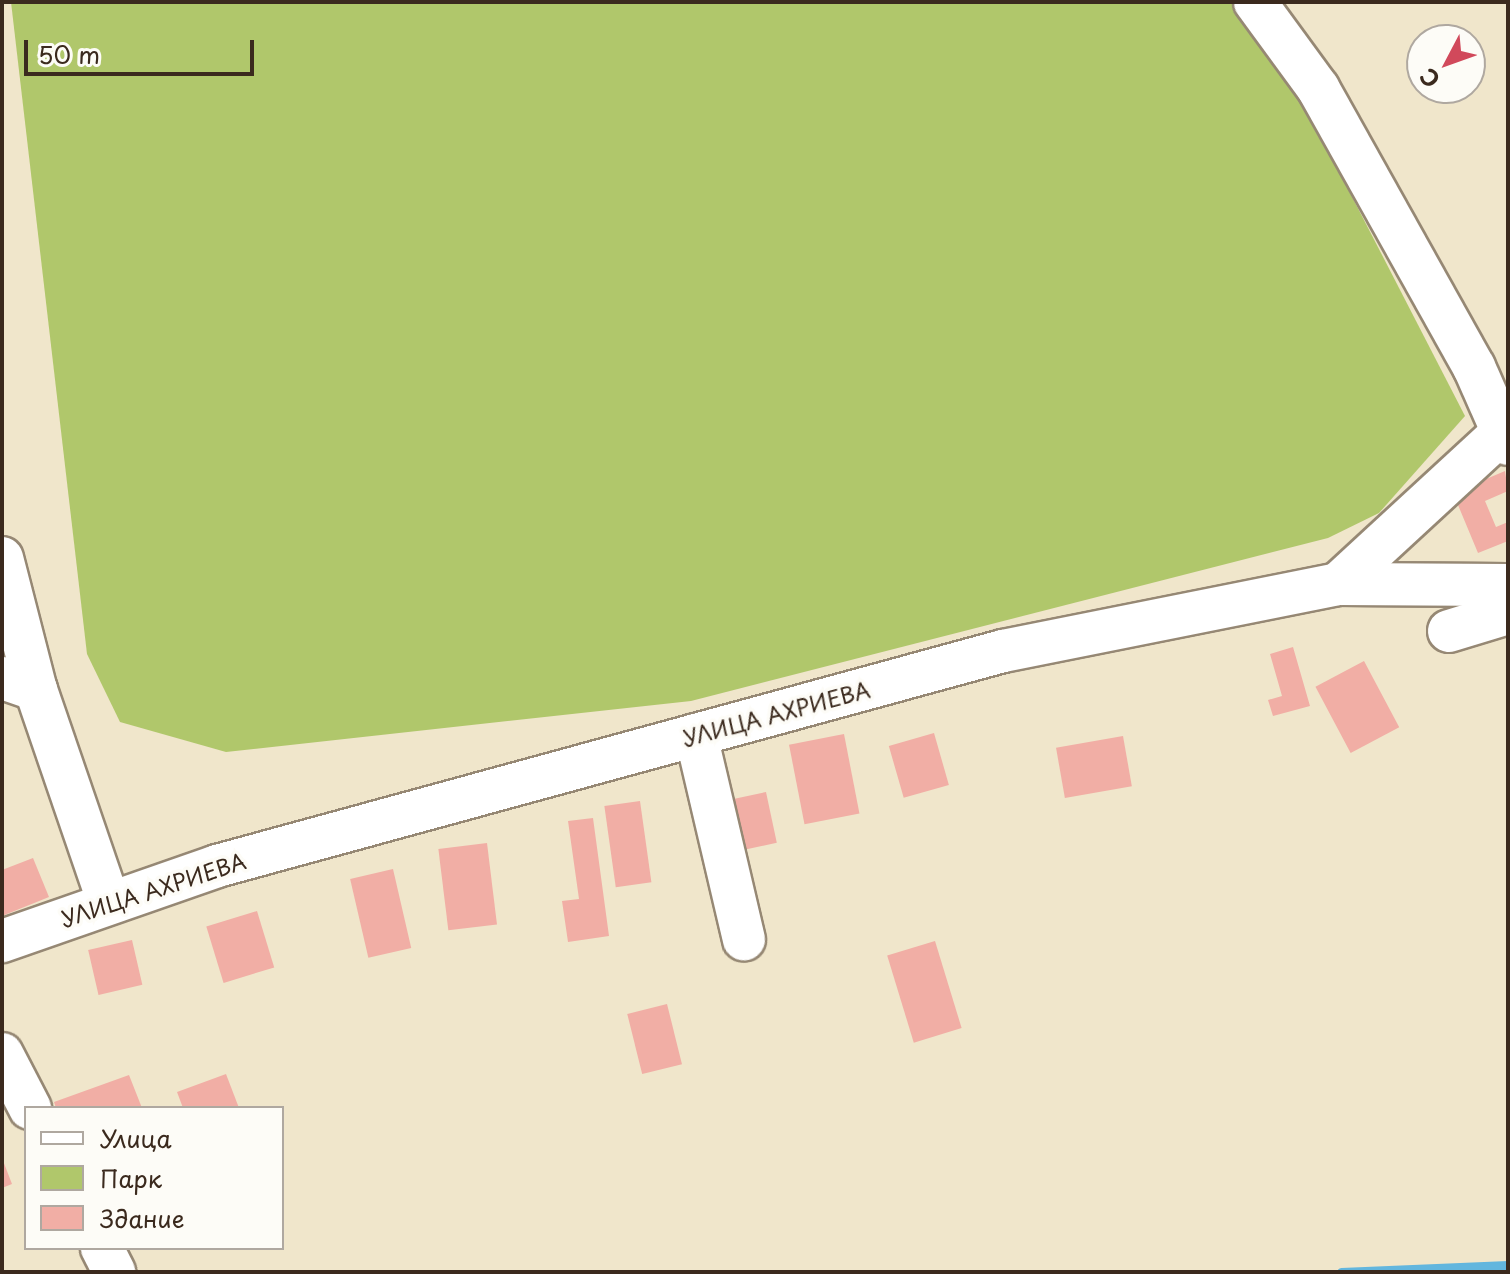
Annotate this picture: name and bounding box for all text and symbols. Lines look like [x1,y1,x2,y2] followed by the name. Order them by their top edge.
[28,24,258,74] scale bar
[1406,24,1486,104] north arrow
[38,36,100,72] text: 50 m
[1411,62,1447,96] text: С
[679,675,873,751] street label: УЛИЦА АХРИЕВА
[57,847,249,931] street label: УЛИЦА АХРИЕВА
[24,1106,284,1250] legend
[100,1120,172,1156] text: Улица
[100,1160,162,1196] text: Парк
[100,1200,185,1236] text: Здание

